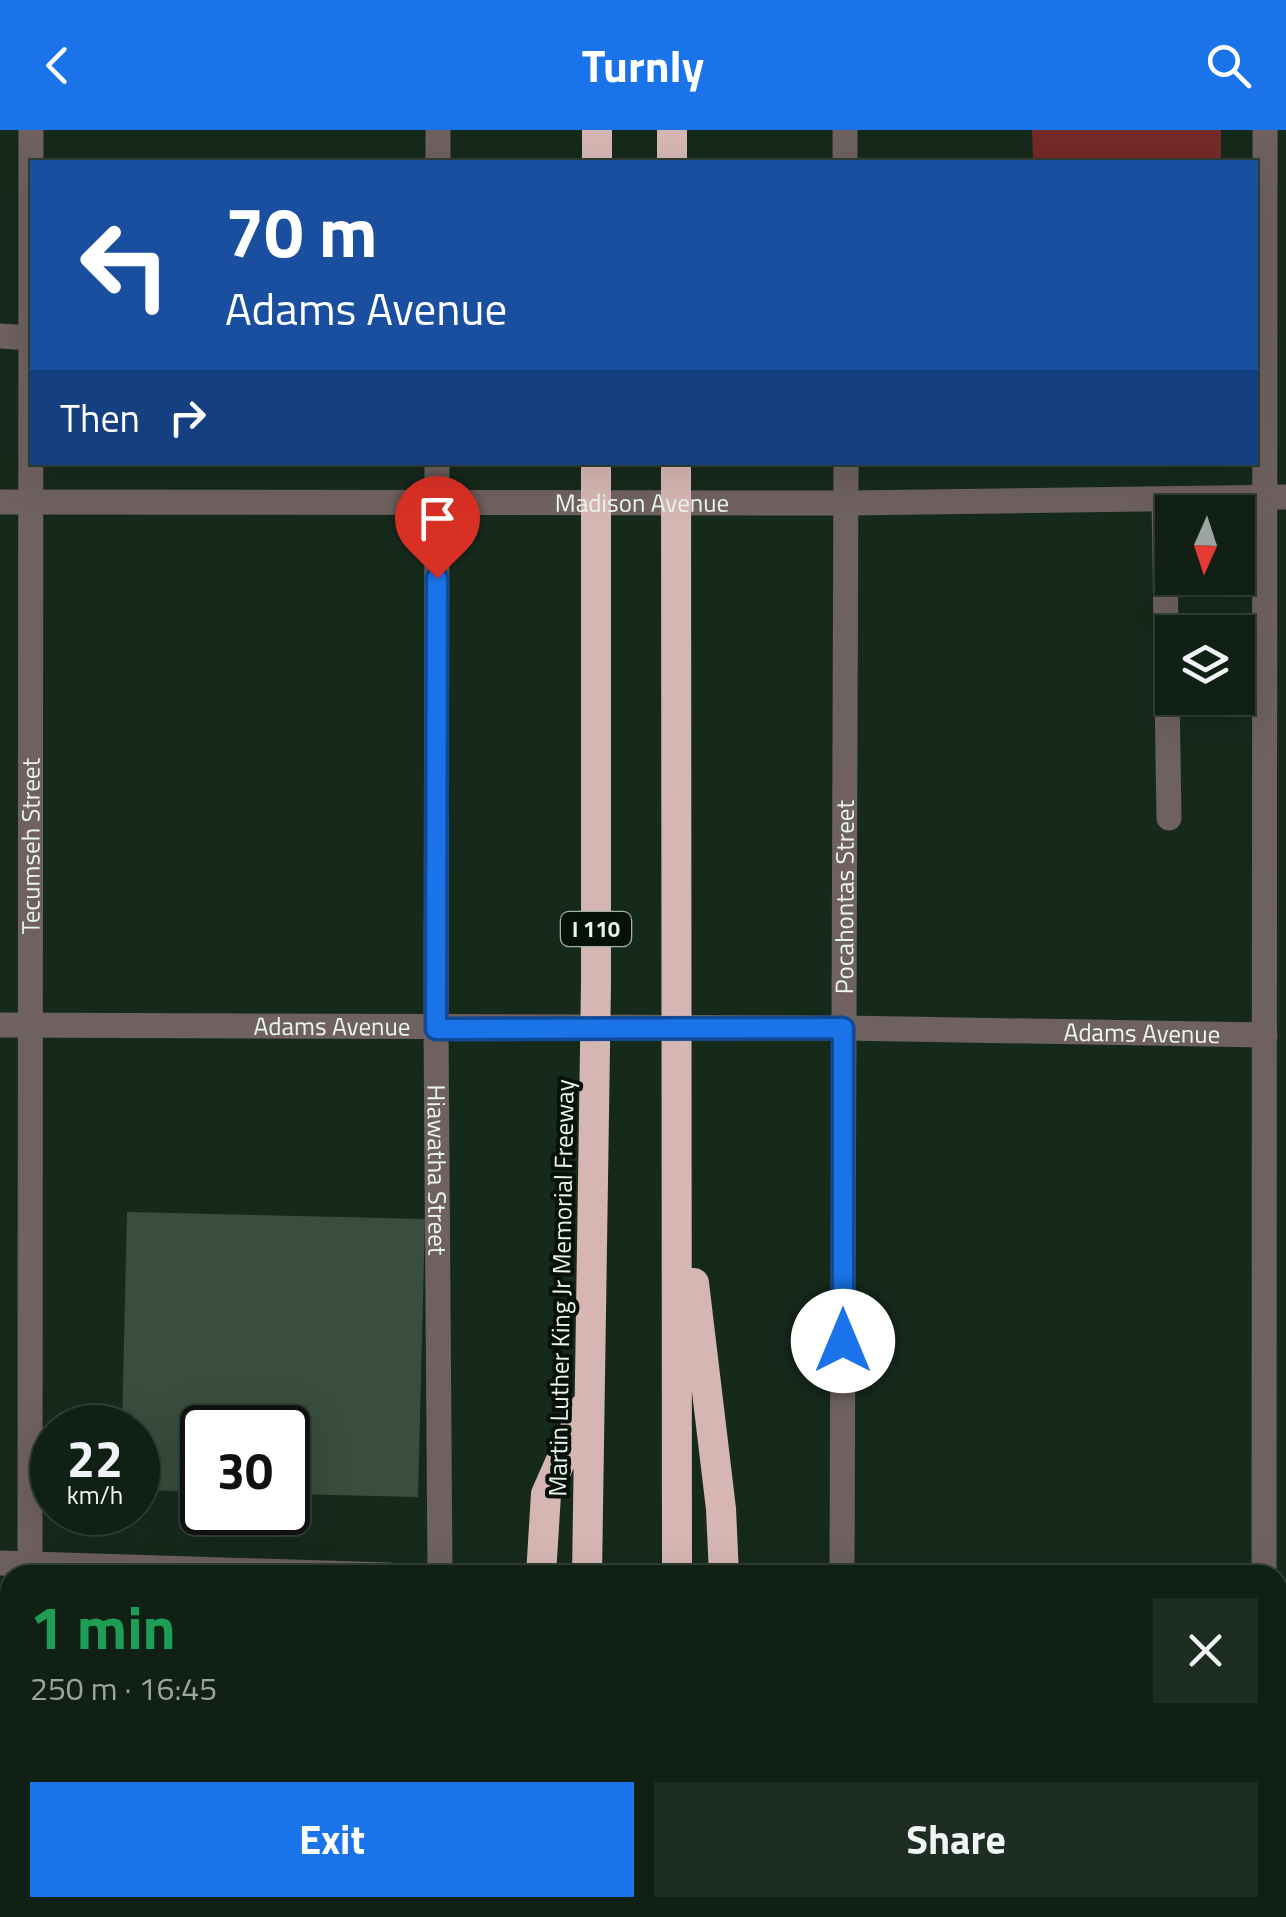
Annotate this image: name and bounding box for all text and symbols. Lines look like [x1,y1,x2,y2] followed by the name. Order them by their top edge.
[582,31,704,99] text: Turnly
[30,38,85,93] icon: back
[1201,38,1256,93] icon: search
[225,178,378,284] text: 70 m
[60,200,190,330] icon: left
[225,274,507,342] text: Adams Avenue
[60,389,140,447] text: Then
[160,390,215,445] icon: right
[395,476,480,579] pin
[555,484,729,522] street label: Madison Avenue
[410,491,465,546] icon: arrive
[1155,495,1255,595] north arrow
[1155,495,1255,715] map controls
[1155,615,1255,715] button: layers
[11,758,50,934] street label: Tecumseh Street
[825,800,864,994] street label: Pocahontas Street
[561,912,631,946] road number: I 110
[254,1007,410,1045] street label: Adams Avenue
[1063,1013,1221,1053] street label: Adams Avenue
[538,1079,584,1497] street label: Martin Luther King Jr Memorial Freeway
[417,1084,457,1256] street label: Hiawatha Street
[791,1289,895,1393] position arrow
[180,1405,310,1535] speed limit sign: 30
[67,1420,123,1496] text: 22
[67,1476,123,1514] text: km/h
[30,1581,176,1672] text: 1 min
[1153,1598,1258,1703] button: close
[30,1664,217,1712] text: 250 m · 16:45
[30,1782,634,1897] button: Exit
[654,1782,1258,1897] button: Share

